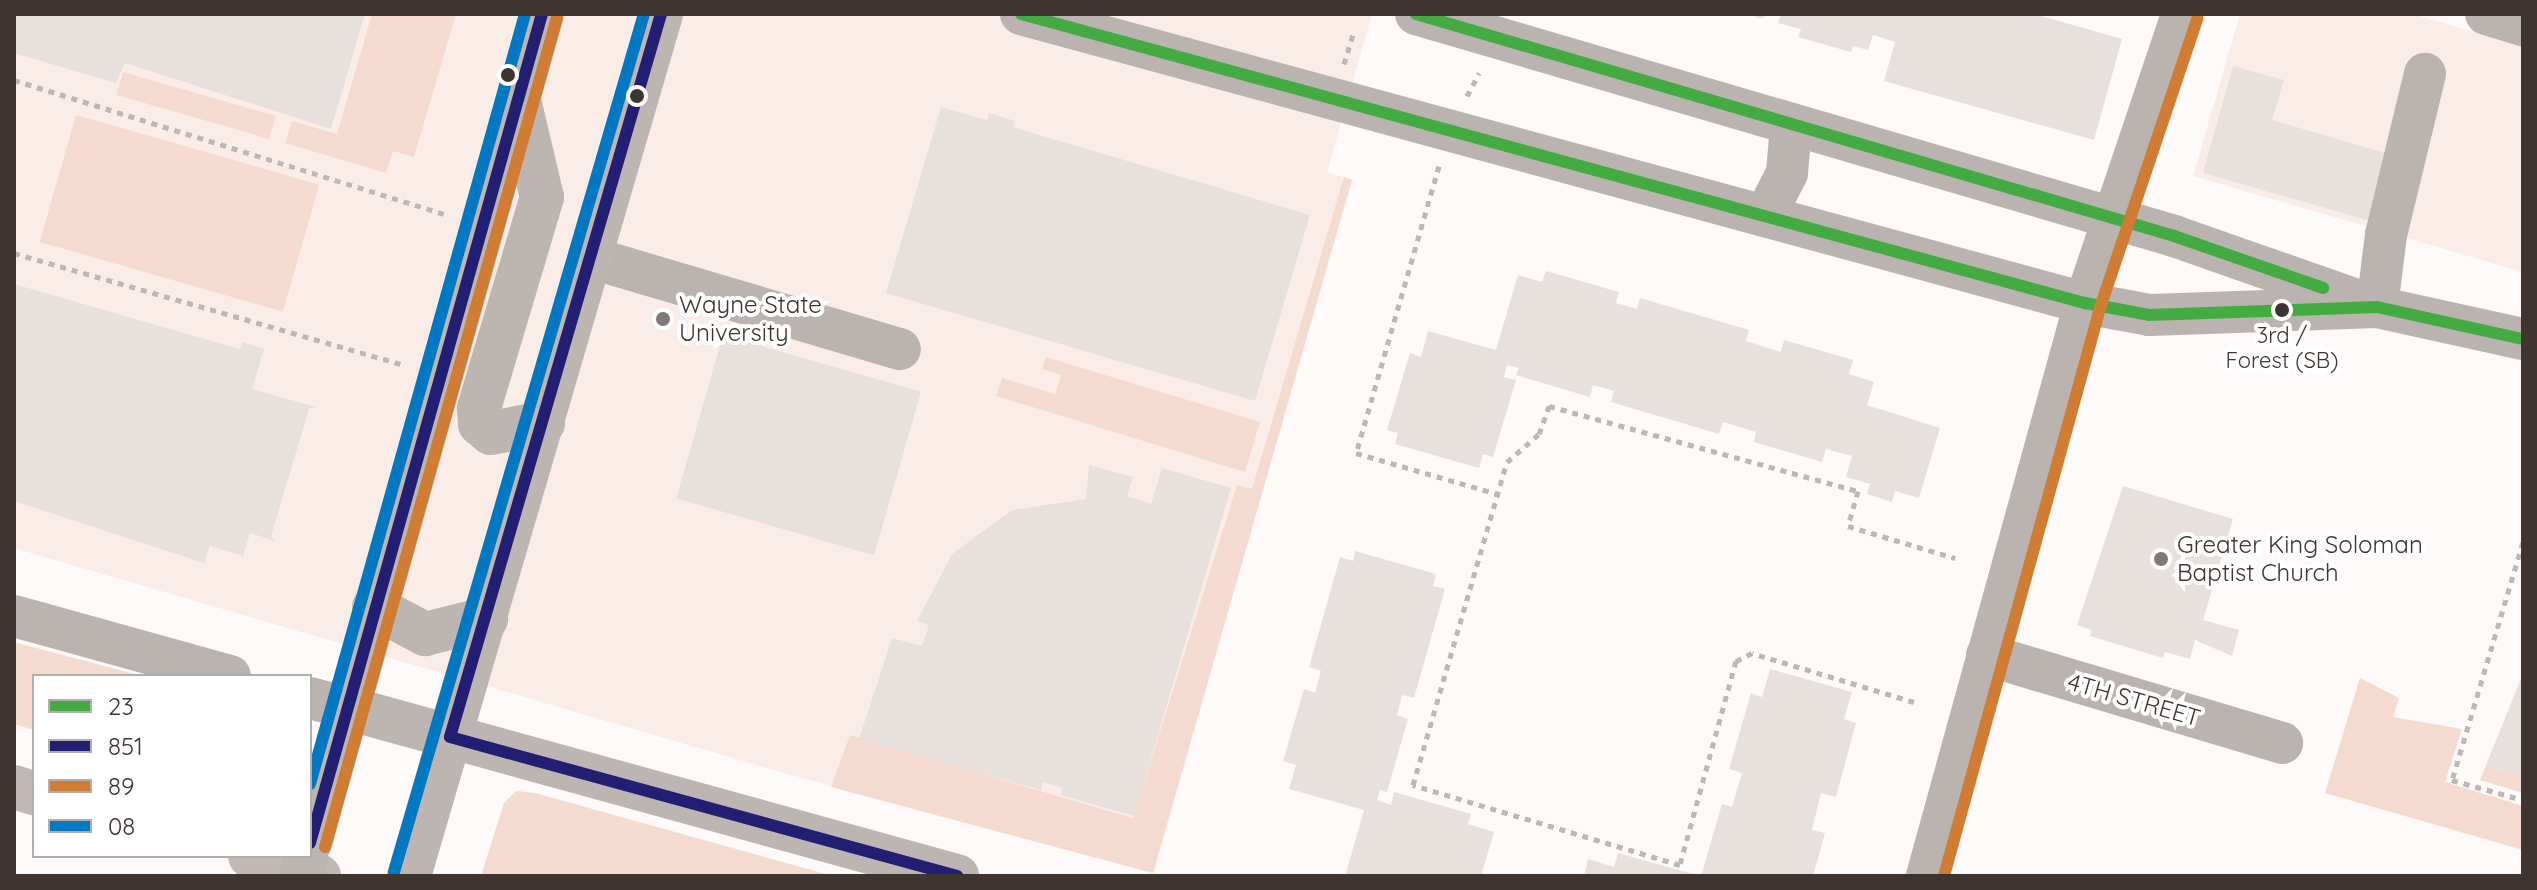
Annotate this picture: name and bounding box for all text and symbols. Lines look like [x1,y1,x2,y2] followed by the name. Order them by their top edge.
[500,67,516,83] unlabelled marker
[629,88,645,104] unlabelled marker
[679,291,822,347] place label: Wayne State University
[2274,302,2290,318] marker: 3rd / Forest (SB)
[654,310,672,328] marker: Wayne State University
[2226,322,2338,374] place label: 3rd / Forest (SB)
[2177,531,2423,587] place label: Greater King Soloman Baptist Church
[2152,550,2170,568] marker: Greater King Soloman Baptist Church
[2064,667,2204,733] street label: 4TH STREET
[32,674,312,858] legend
[108,691,134,721] text: 23
[108,731,143,761] text: 851
[108,771,134,801] text: 89
[108,811,135,841] text: 08

